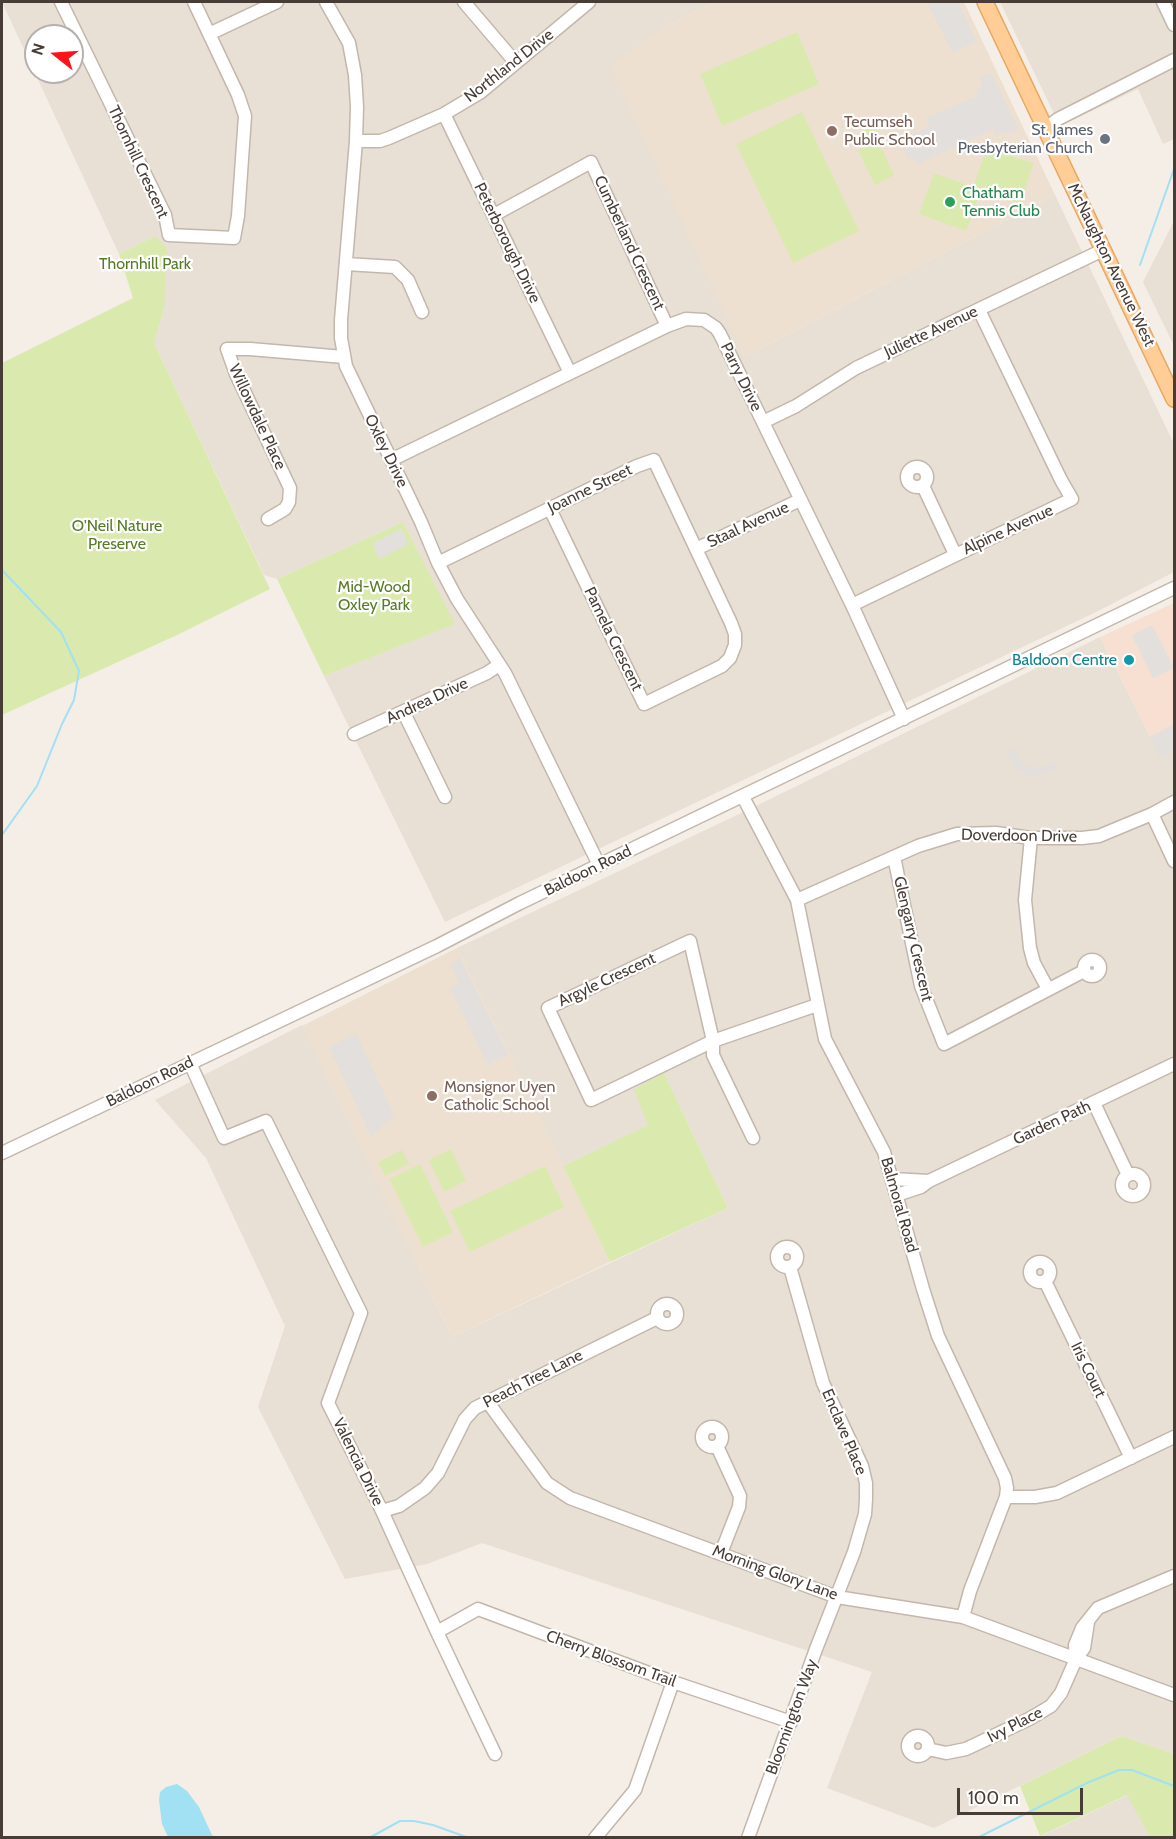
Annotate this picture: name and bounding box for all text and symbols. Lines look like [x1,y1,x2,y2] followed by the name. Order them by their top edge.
[24,24,84,84] north arrow
[461,25,557,107] street label: Northland Drive
[27,41,49,57] text: N
[104,103,172,221] street label: Thornhill Crescent
[844,112,935,150] place label: Tecumseh Public School
[958,120,1093,158] place label: St. James Presbyterian Church
[825,124,839,138] marker: Tecumseh Public School
[1098,132,1112,146] marker: St. James Presbyterian Church
[589,173,669,313] street label: Cumberland Crescent
[470,180,544,306] street label: Peterborough Drive
[1063,180,1159,350] street label: McNaughton Avenue West
[962,183,1040,221] place label: Chatham Tennis Club
[943,195,957,209] marker: Chatham Tennis Club
[99,254,191,274] park label: Thornhill Park
[881,302,981,362] street label: Juliette Avenue
[716,339,766,415] street label: Parry Drive
[224,361,290,473] street label: Willowdale Place
[360,411,412,491] street label: Oxley Drive
[545,460,635,518] street label: Joanne Street
[704,498,792,552] street label: Staal Avenue
[960,501,1056,559] street label: Alpine Avenue
[72,516,162,554] park label: O'Neil Nature Preserve
[338,577,410,615] park label: Mid-Wood Oxley Park
[580,584,646,694] street label: Pamela Crescent
[1012,650,1117,670] place label: Baldoon Centre
[1122,653,1136,667] marker: Baldoon Centre
[383,674,471,728] street label: Andrea Drive
[961,825,1077,847] street label: Doverdoon Drive
[541,842,635,900] street label: Baldoon Road
[889,875,937,1003] street label: Glengarry Crescent
[555,949,659,1011] street label: Argyle Crescent
[103,1053,197,1111] street label: Baldoon Road
[444,1077,555,1115] place label: Monsignor Uyen Catholic School
[425,1089,439,1103] marker: Monsignor Uyen Catholic School
[1010,1097,1094,1149] street label: Garden Path
[876,1155,922,1255] street label: Balmoral Road
[1066,1339,1110,1401] street label: Iris Court
[480,1346,586,1412] street label: Peach Tree Lane
[817,1386,871,1478] street label: Enclave Place
[328,1415,388,1509] street label: Valencia Drive
[710,1541,840,1605] street label: Morning Glory Lane
[543,1627,679,1691] street label: Cherry Blossom Trail
[762,1657,822,1777] street label: Bloomington Way
[984,1703,1046,1747] street label: Ivy Place
[960,1776,1086,1814] scale bar
[968,1787,1019,1809] text: 100 m

